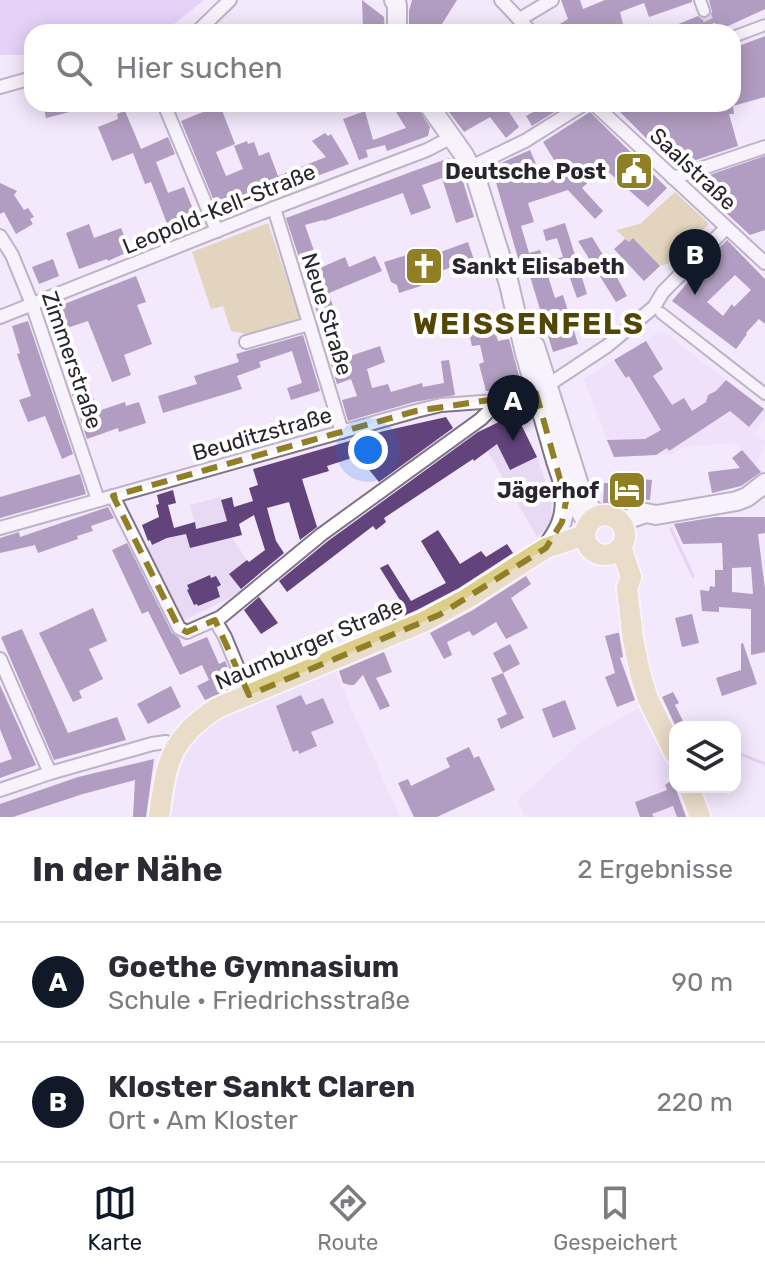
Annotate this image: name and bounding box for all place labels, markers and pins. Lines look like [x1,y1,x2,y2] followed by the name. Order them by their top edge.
[613,150,655,192] public building icon: Deutsche Post
[445,158,606,185] place label: Deutsche Post
[669,229,721,295] pin: B
[403,245,445,287] church icon: Sankt Elisabeth
[452,253,625,280] place label: Sankt Elisabeth
[487,375,539,441] pin: A
[606,469,648,511] hotel icon: Jägerhof
[497,477,599,504] place label: Jägerhof

